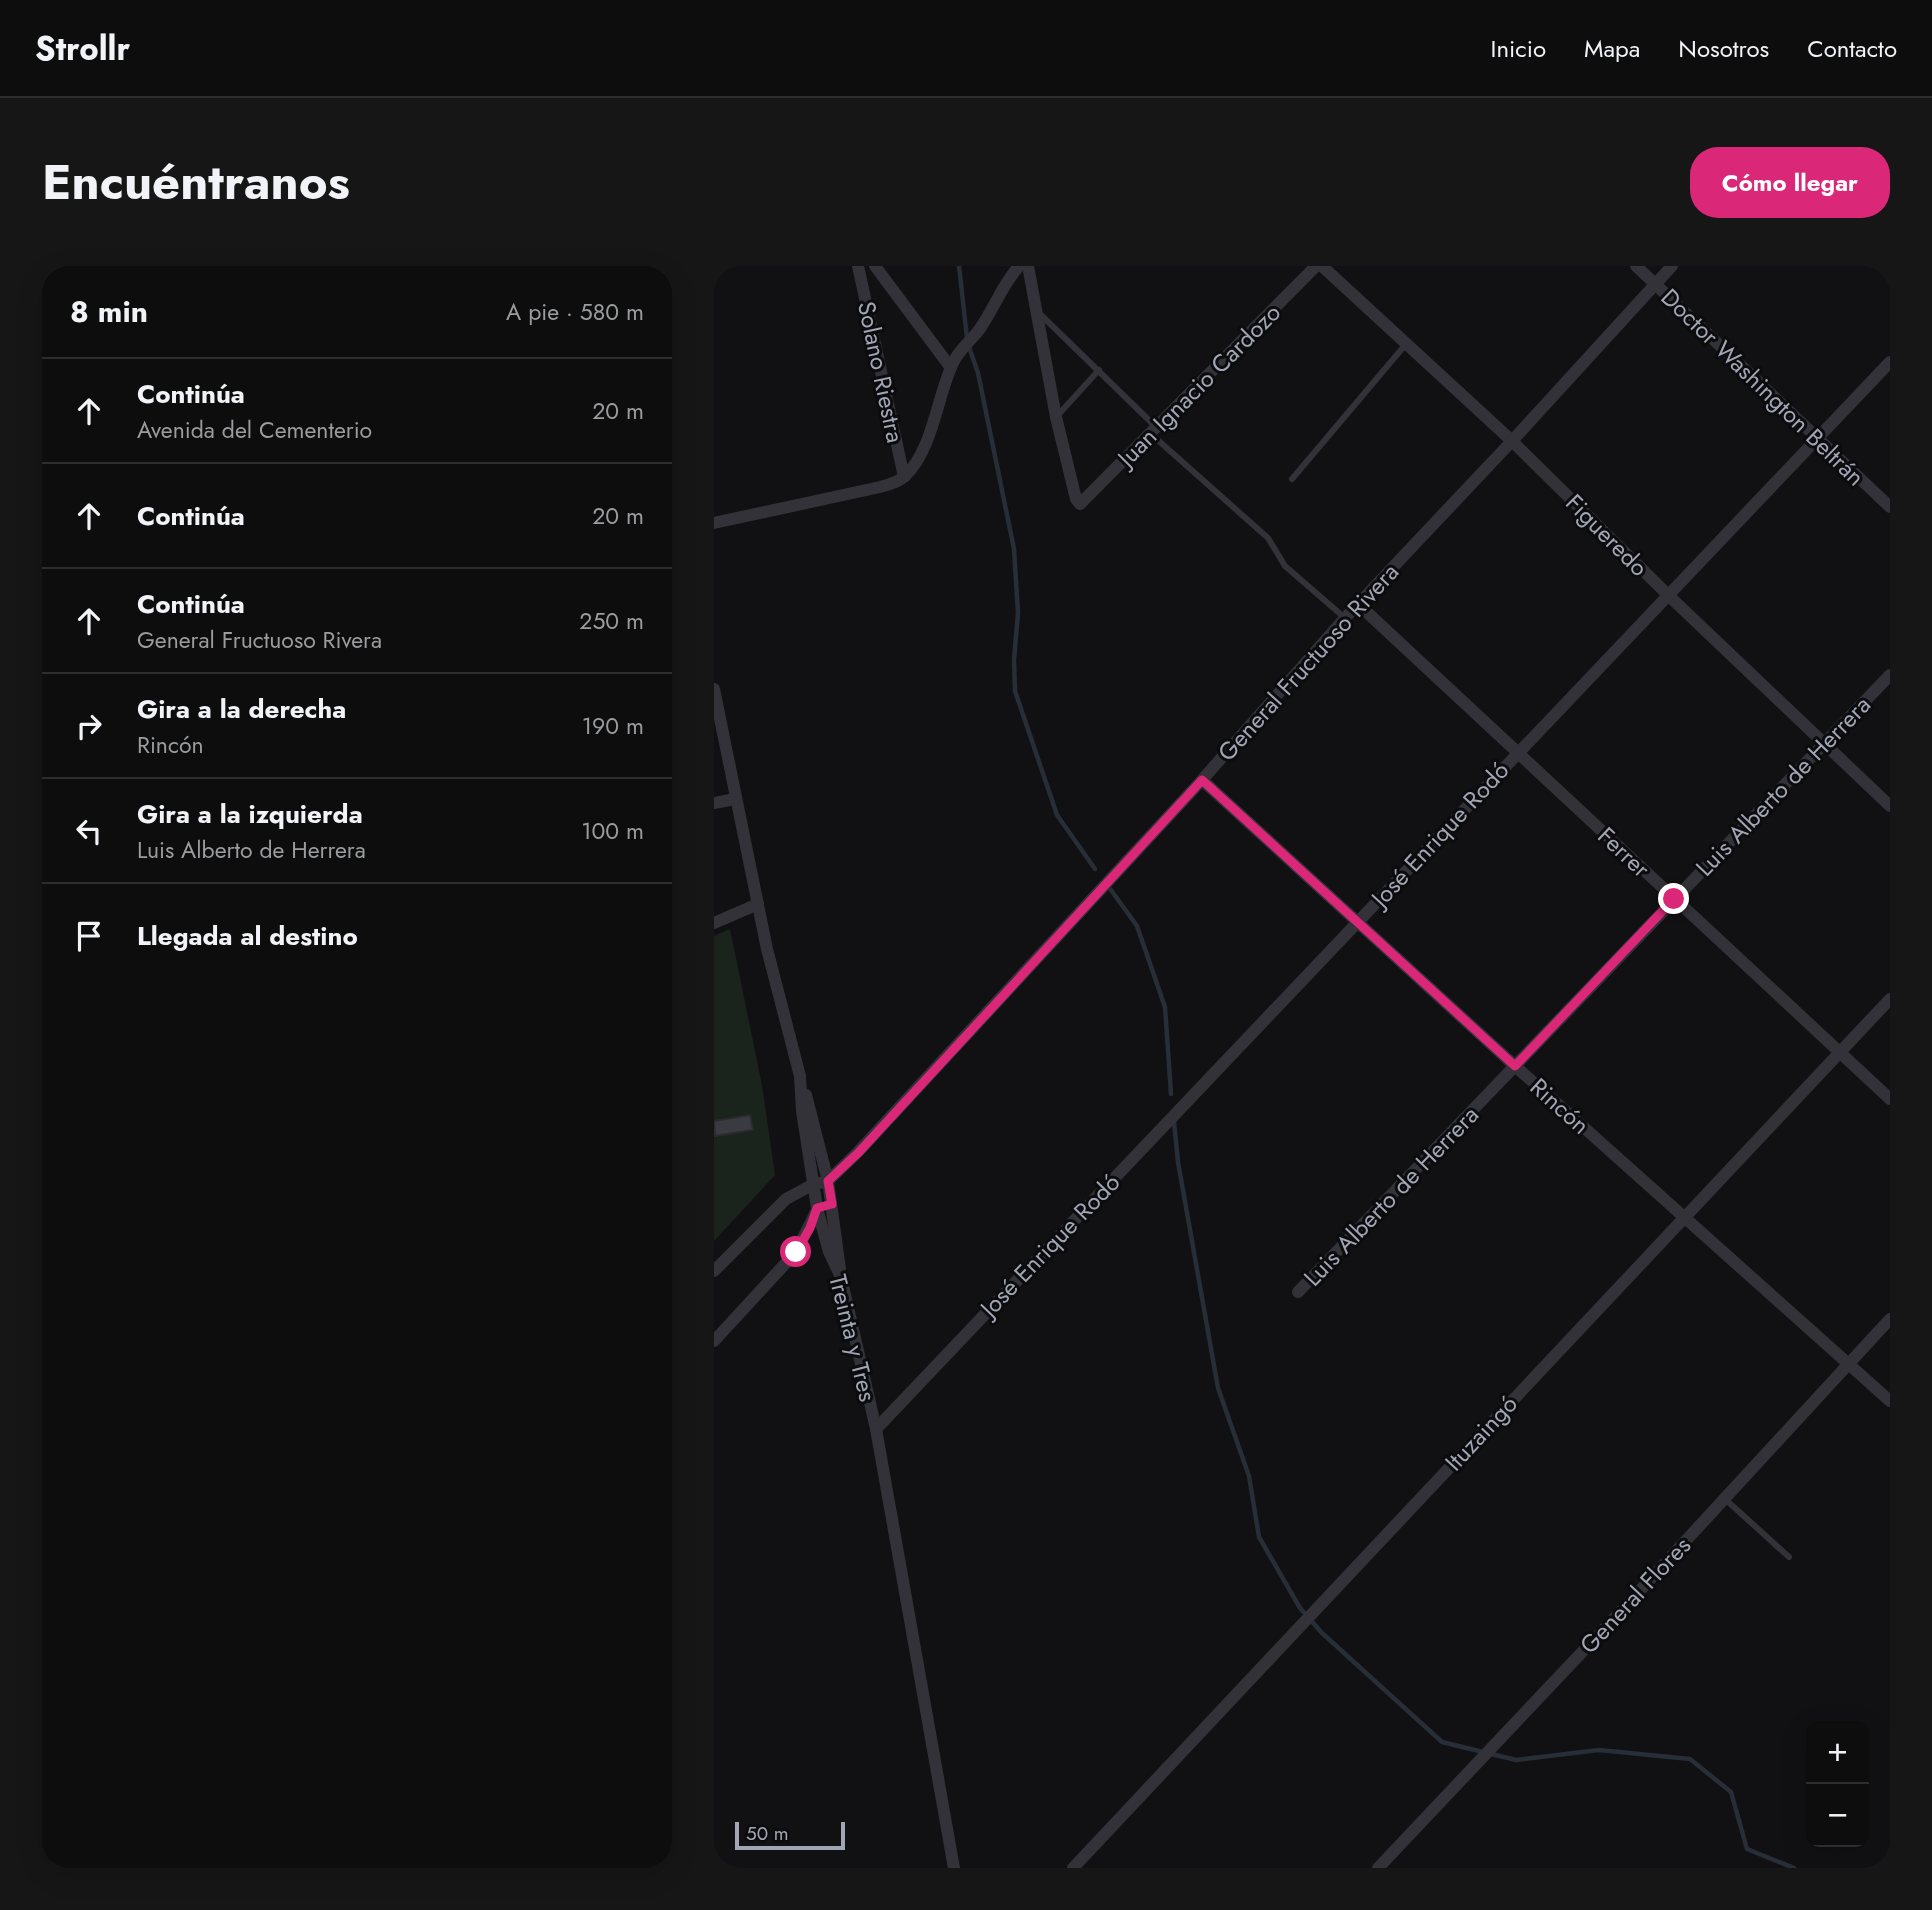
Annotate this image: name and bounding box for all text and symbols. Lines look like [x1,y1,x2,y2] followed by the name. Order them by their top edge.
[35,25,130,72] text: Strollr
[1491,31,1546,66] text: Inicio
[1584,31,1640,66] text: Mapa
[1678,31,1769,66] text: Nosotros
[1807,31,1897,66] text: Contacto
[42,147,350,217] text: Encuéntranos
[1690,147,1890,218] button: Cómo llegar
[1653,280,1873,494] street label: Doctor Washington Beltrán
[70,290,148,333] text: 8 min
[506,295,644,329] text: A pie · 580 m
[1107,296,1288,477] street label: Juan Ignacio Cardozo
[849,298,913,446] street label: Solano Riestra
[137,375,245,413] text: Continúa
[70,392,108,430] icon: ahead
[592,394,644,428] text: 20 m
[137,413,372,447] text: Avenida del Cementerio
[1558,486,1656,584] street label: Figueredo
[70,497,108,535] icon: ahead
[137,497,245,535] text: Continúa
[592,499,644,533] text: 20 m
[1209,555,1407,769] street label: General Fructuoso Rivera
[137,585,245,623] text: Continúa
[70,602,108,640] icon: ahead
[579,604,644,638] text: 250 m
[137,623,382,657] text: General Fructuoso Rivera
[1687,688,1879,884] street label: Luis Alberto de Herrera
[137,690,346,728] text: Gira a la derecha
[70,707,108,745] icon: right
[582,709,644,743] text: 190 m
[137,728,204,762] text: Rincón
[1361,753,1517,917] street label: José Enrique Rodó
[137,795,363,833] text: Gira a la izquierda
[70,812,108,850] icon: left
[581,814,644,848] text: 100 m
[1590,819,1659,886] street label: Ferrer
[137,833,366,867] text: Luis Alberto de Herrera
[1658,883,1689,914] route end
[70,917,108,955] icon: arrive
[137,917,358,955] text: Llegada al destino
[1522,1070,1598,1142] street label: Rincón
[1295,1098,1487,1294] street label: Luis Alberto de Herrera
[970,1165,1128,1327] street label: José Enrique Rodó
[780,1236,811,1267] route start
[820,1271,886,1405] street label: Treinta y Tres
[1437,1387,1525,1479] street label: Ituzaingó
[1571,1529,1699,1661] street label: General Flores
[1806,1721,1869,1847] map controls
[1806,1721,1869,1784] button: +
[1806,1784,1869,1847] button: −
[735,1819,845,1851] scale bar
[746,1820,789,1847] text: 50 m

